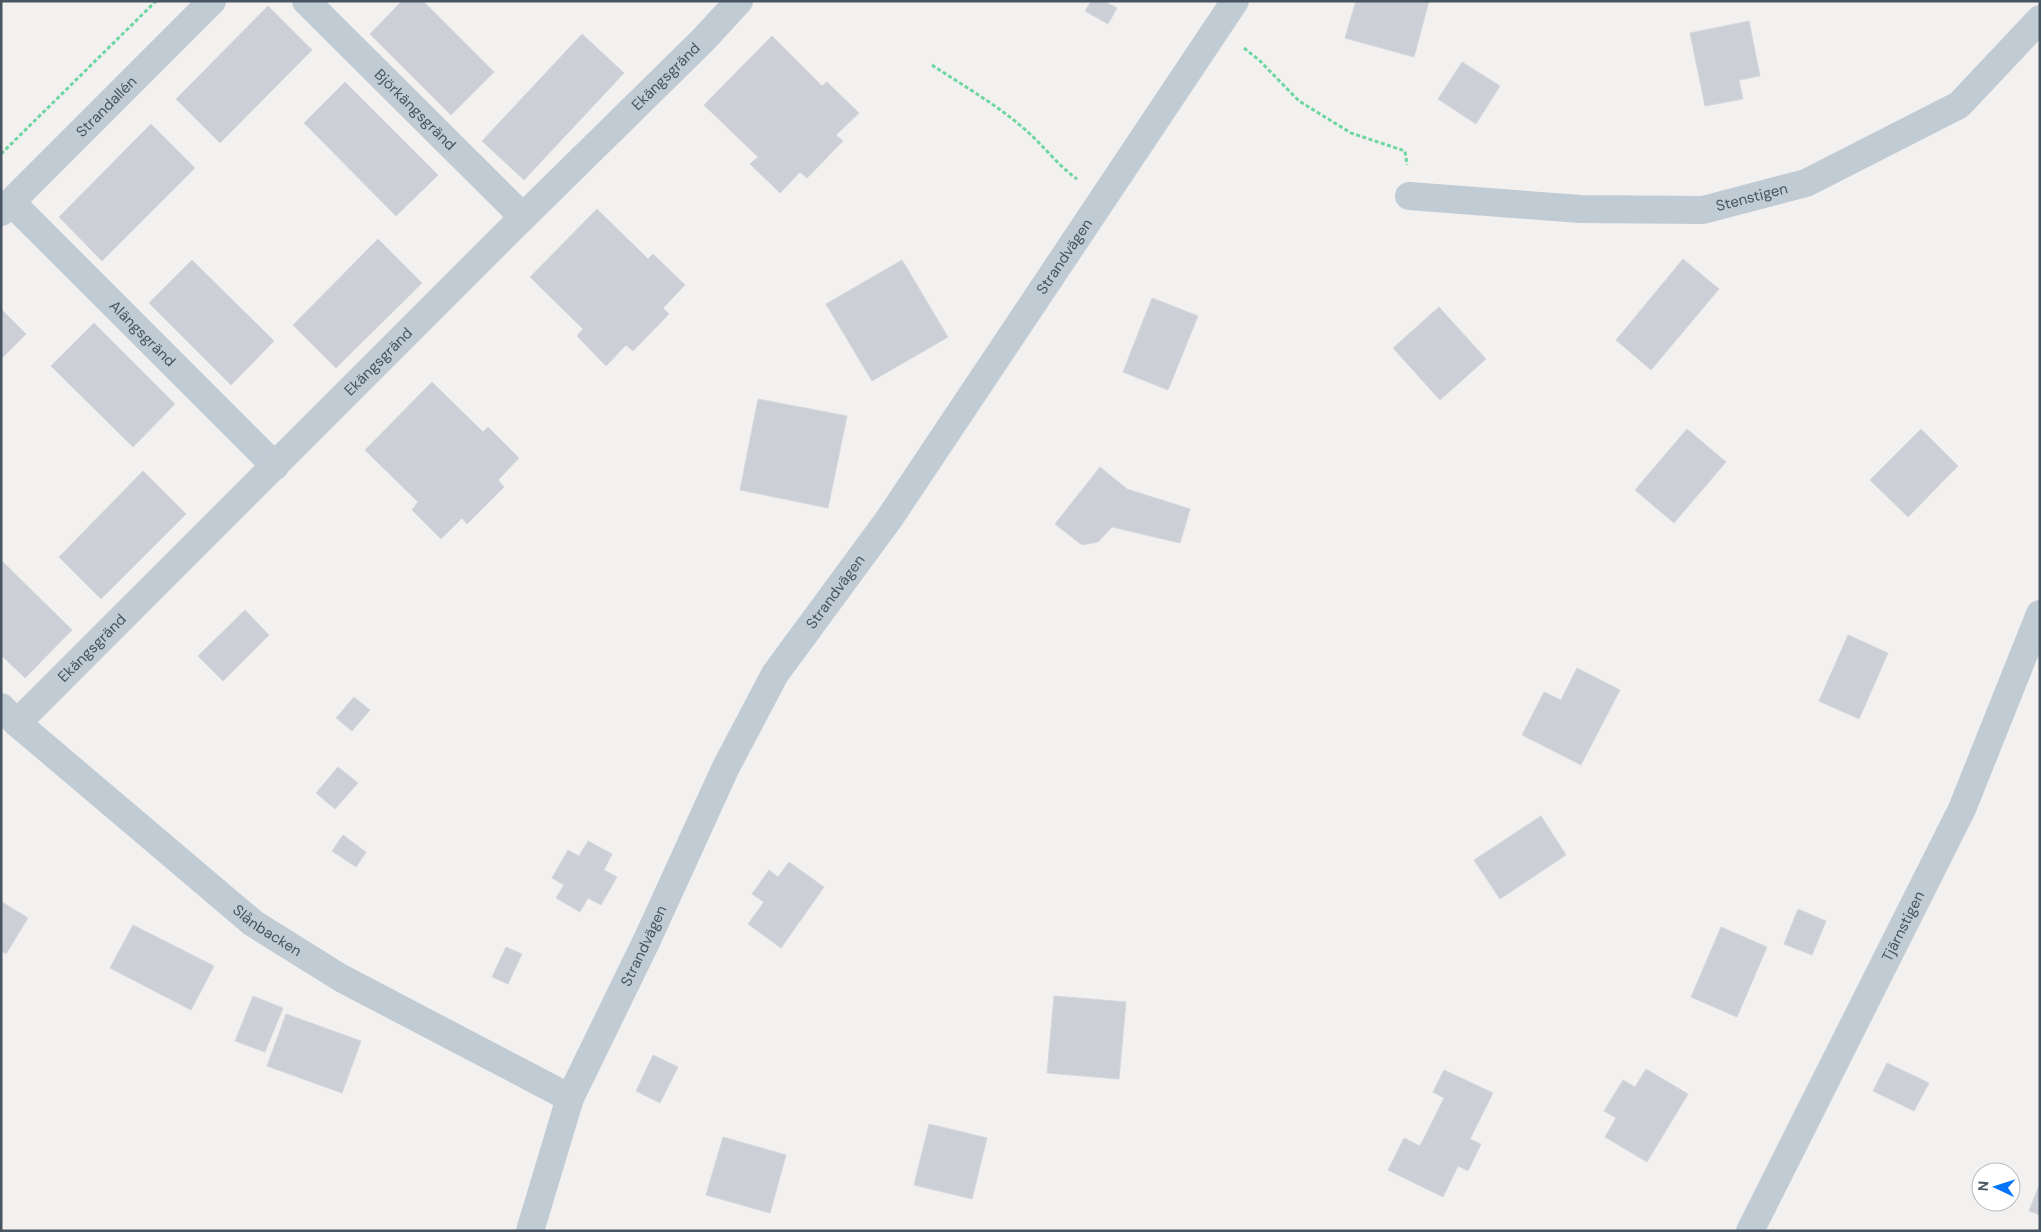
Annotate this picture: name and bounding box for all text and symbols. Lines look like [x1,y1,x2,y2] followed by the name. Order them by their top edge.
[627,38,705,115] street label: Ekängsgränd
[370,65,460,155] street label: Björkängsgränd
[72,72,141,141] street label: Strandallén
[1714,178,1790,216] street label: Stenstigen
[1032,215,1097,298] street label: Strandvägen
[105,296,180,371] street label: Alängsgränd
[340,323,417,400] street label: Ekängsgränd
[802,551,869,633] street label: Strandvägen
[53,610,130,687] street label: Ekängsgränd
[1877,888,1929,965] street label: Tjärnstigen
[229,900,305,961] street label: Slånbacken
[616,902,671,990] street label: Strandvägen
[1971,1162,2021,1212] north arrow
[1974,1180,1992,1192] text: N

